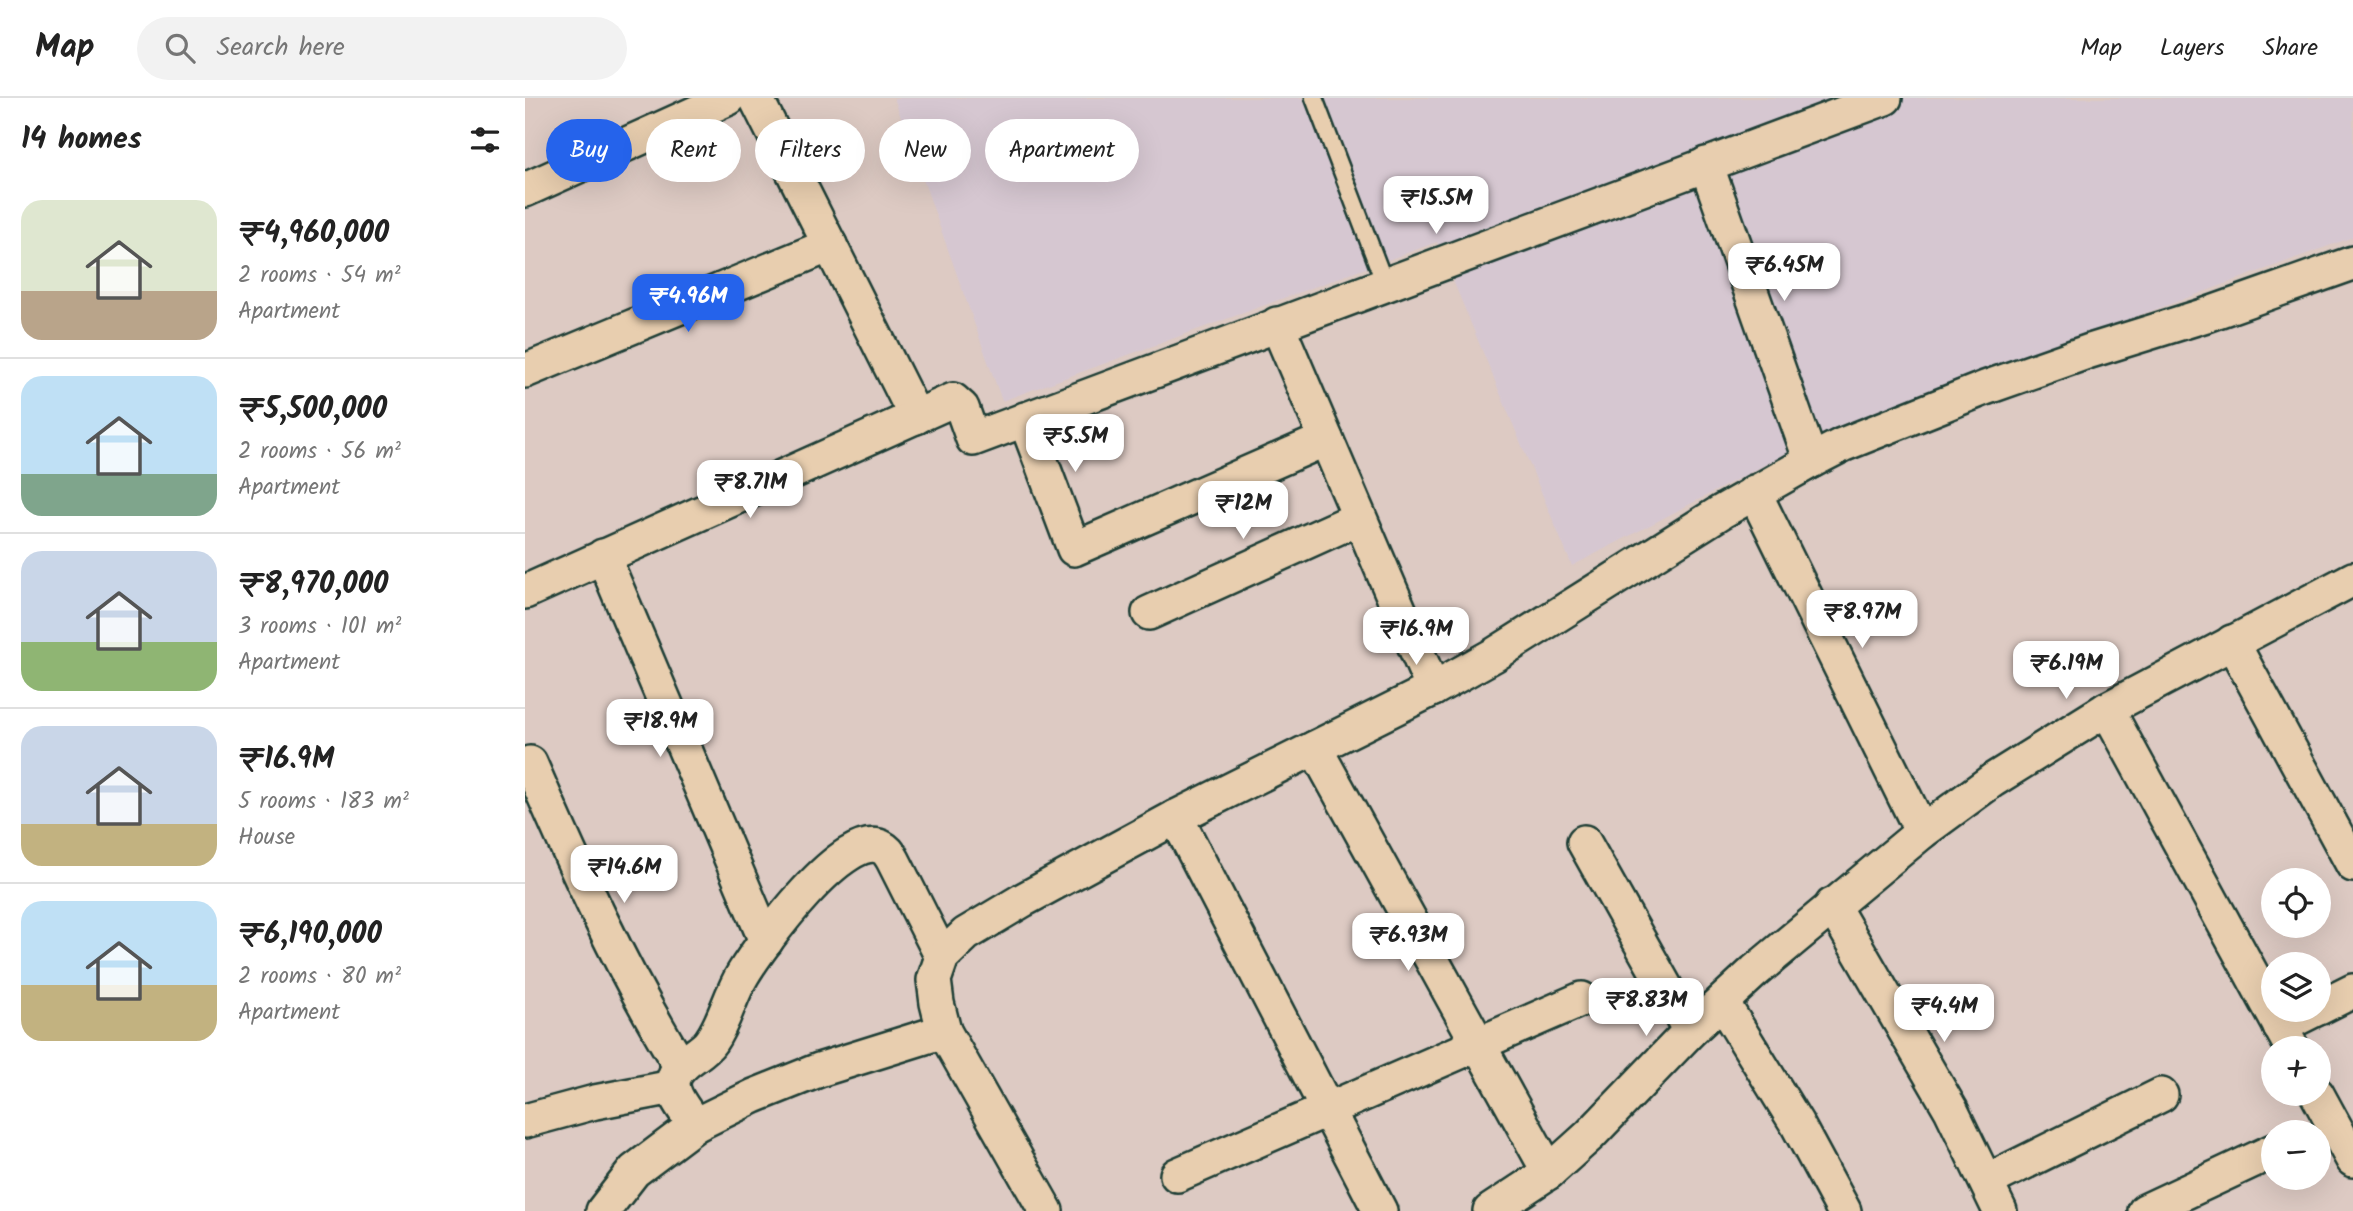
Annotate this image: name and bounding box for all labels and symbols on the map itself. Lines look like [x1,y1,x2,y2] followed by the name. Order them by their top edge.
[1379,176,1493,236] pin: ₹15.5M
[1727,244,1841,303] pin: ₹6.45M
[631,274,745,334] pin: ₹4.96M
[1026,414,1124,474] pin: ₹5.5M
[693,460,807,520] pin: ₹8.71M
[1202,482,1284,541] pin: ₹12M
[1805,590,1919,650] pin: ₹8.97M
[1359,608,1473,667] pin: ₹16.9M
[2009,642,2123,701] pin: ₹6.19M
[603,700,717,759] pin: ₹18.9M
[567,846,681,905] pin: ₹14.6M
[1351,914,1465,973] pin: ₹6.93M
[1589,978,1703,1038] pin: ₹8.83M
[1895,984,1993,1044] pin: ₹4.4M

